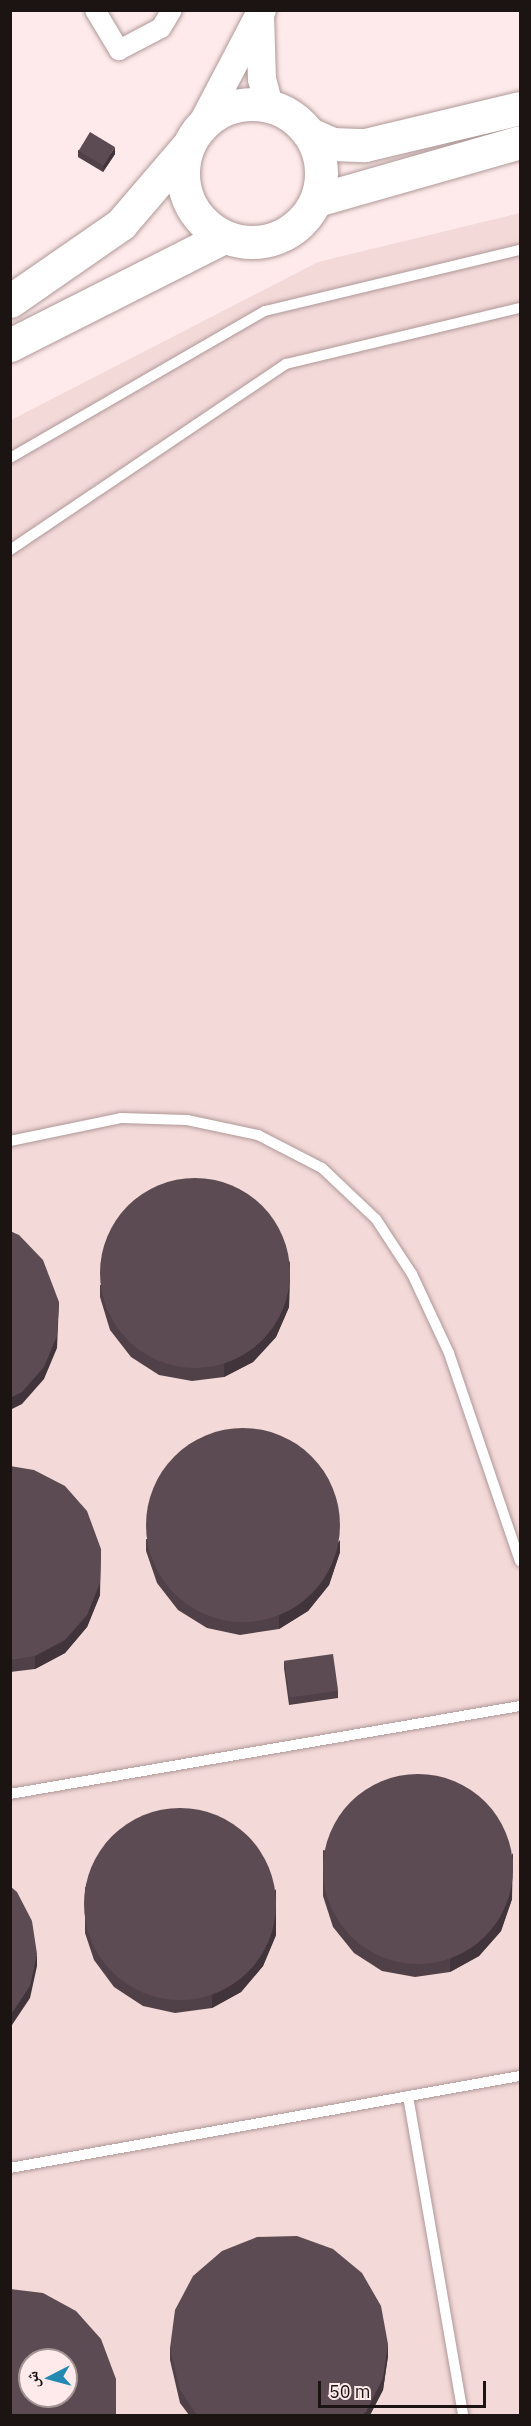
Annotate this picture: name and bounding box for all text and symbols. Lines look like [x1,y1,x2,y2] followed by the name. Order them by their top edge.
[18,2348,78,2408] north arrow
[321,2369,489,2407] scale bar
[21,2370,43,2389] text: ش
[329,2380,371,2403] text: 50 m

